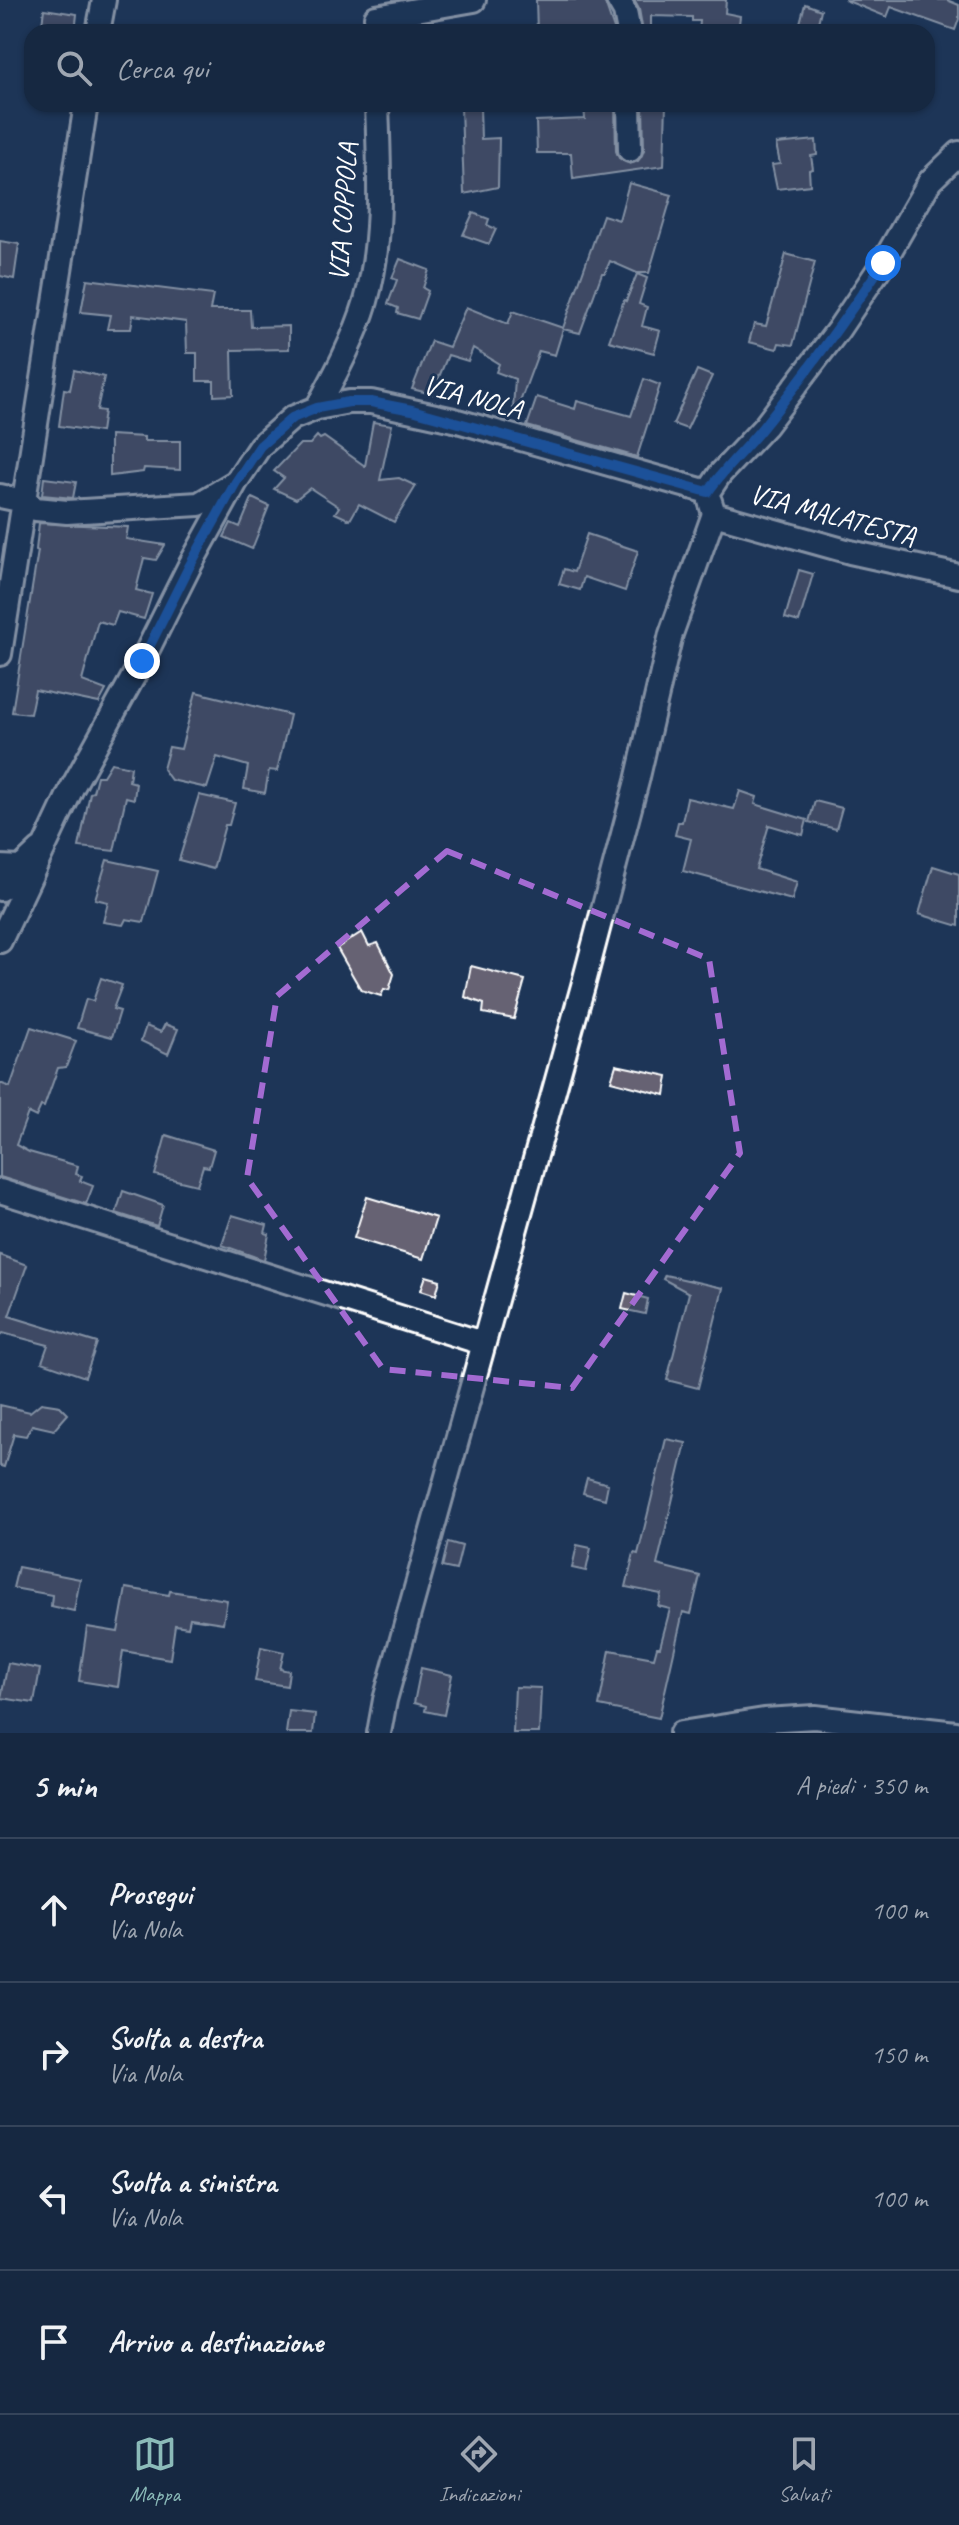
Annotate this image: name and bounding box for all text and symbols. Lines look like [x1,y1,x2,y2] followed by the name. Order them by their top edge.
[24,24,935,112] search box
[52,46,96,90] icon: search
[116,49,209,87] text: Cerca qui
[320,141,365,282] street label: VIA COPPOLA
[865,245,901,281] route start
[419,366,528,427] street label: VIA NOLA
[746,476,920,554] street label: VIA MALATESTA
[124,643,160,679] route end
[32,1764,97,1807] text: 5 min
[796,1769,927,1802] text: A piedi · 350 m
[108,1875,192,1913] text: Prosegui
[32,1888,76,1932] icon: ahead
[871,1894,927,1927] text: 100 m
[108,1913,182,1946] text: Via Nola
[108,2019,262,2057] text: Svolta a destra
[32,2032,76,2076] icon: right
[871,2038,927,2071] text: 150 m
[108,2057,182,2090] text: Via Nola
[108,2163,277,2201] text: Svolta a sinistra
[32,2176,76,2220] icon: left
[871,2182,927,2215] text: 100 m
[108,2201,182,2234] text: Via Nola
[32,2320,76,2364] icon: arrive
[108,2323,323,2361] text: Arrivo a destinazione
[129,2432,180,2508] tab: Mappa
[439,2432,520,2508] tab: Indicazioni
[778,2432,830,2508] tab: Salvati

